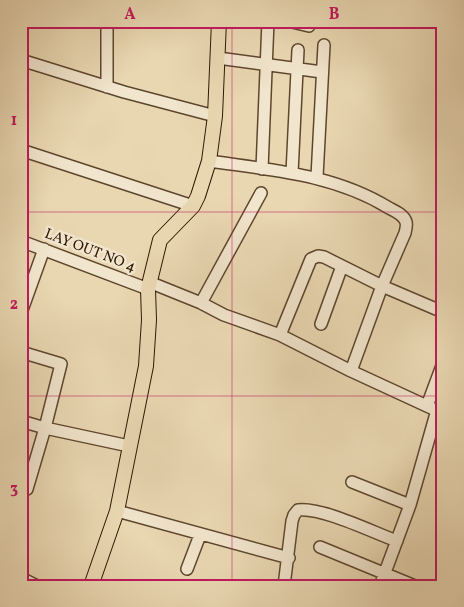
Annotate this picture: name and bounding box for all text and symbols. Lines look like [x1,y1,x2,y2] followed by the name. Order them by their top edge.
[124,4,136,26] text: A
[329,4,340,26] text: B
[11,110,17,132] text: 1
[41,224,139,278] street label: LAY OUT NO 4
[10,294,18,316] text: 2
[10,478,18,500] text: 3

